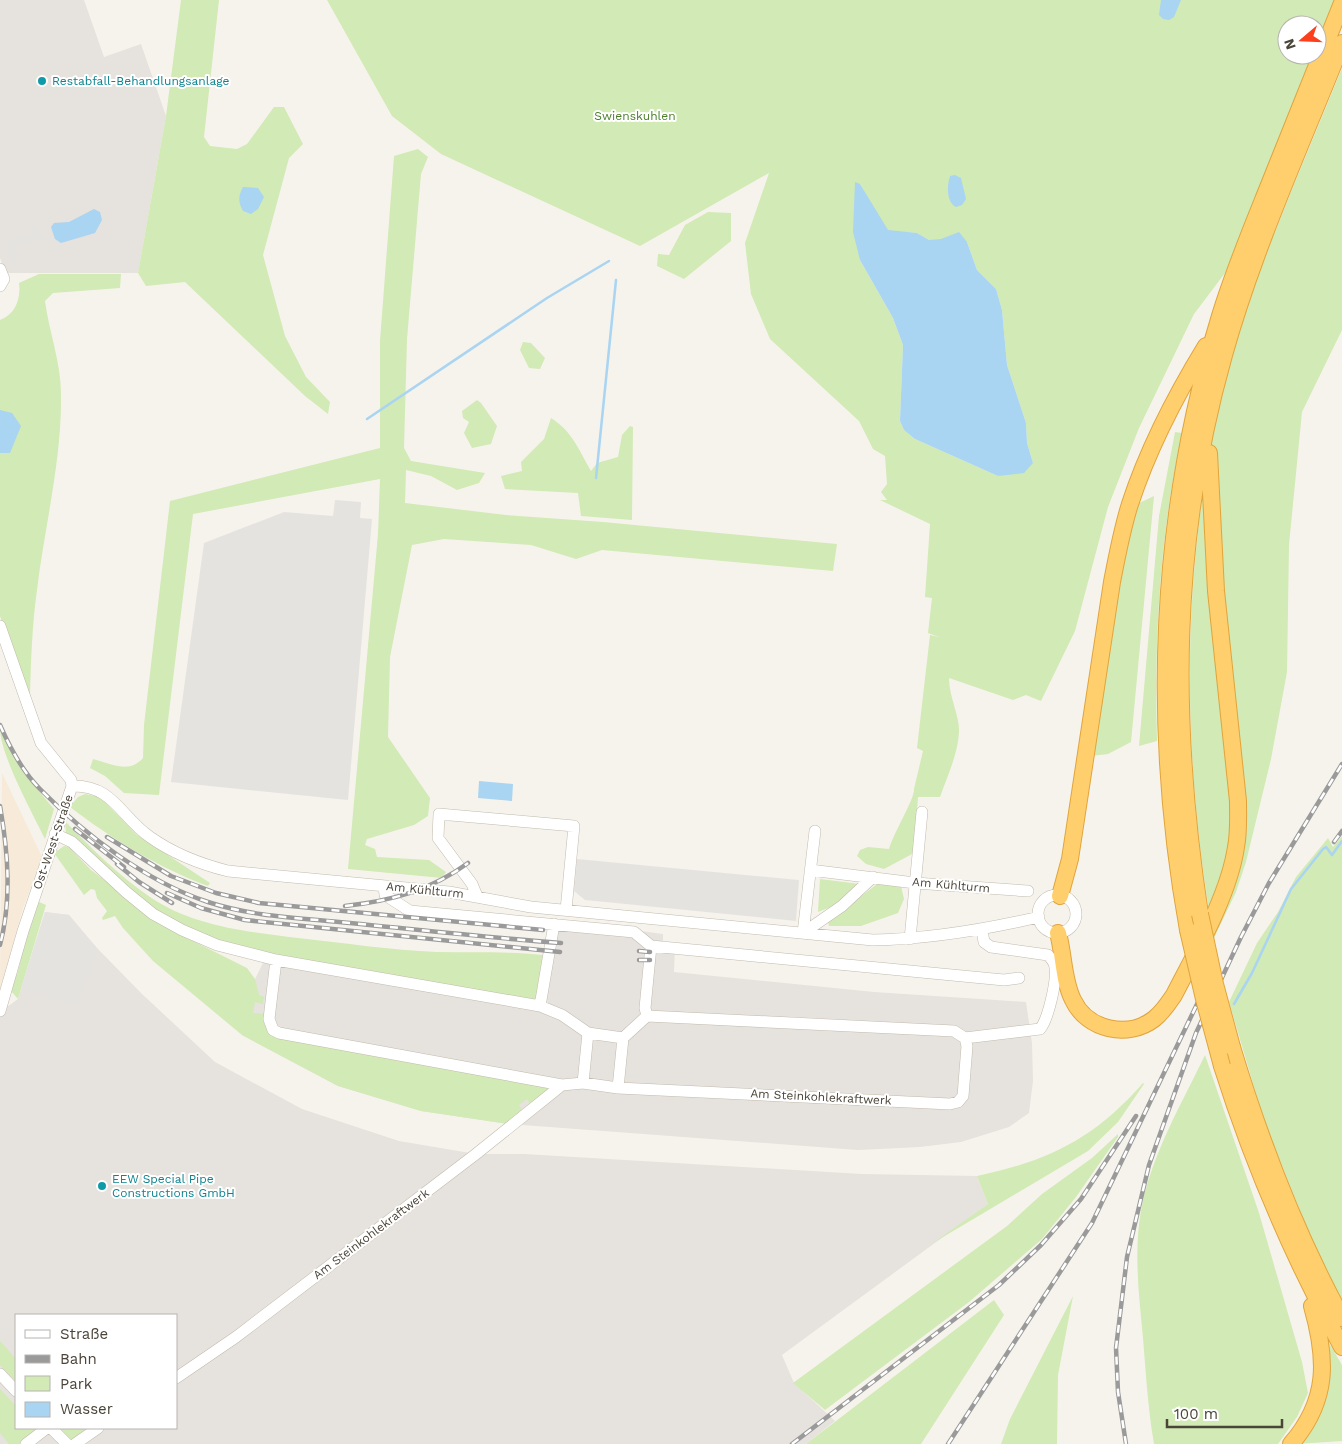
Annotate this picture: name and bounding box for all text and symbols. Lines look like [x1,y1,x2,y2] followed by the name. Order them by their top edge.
[1277,15,1327,65] north arrow
[1280,37,1299,52] text: N
[52,74,230,88] place label: Restabfall-Behandlungsanlage
[36,75,48,87] marker: Restabfall-Behandlungsanlage
[594,109,676,123] park label: Swienskuhlen
[30,793,76,891] street label: Ost-West-Straße
[912,875,990,895] street label: Am Kühlturm
[385,879,465,901] street label: Am Kühlturm
[750,1086,892,1108] street label: Am Steinkohlekraftwerk
[112,1172,235,1200] place label: EEW Special Pipe Constructions GmbH
[96,1180,108,1192] marker: EEW Special Pipe Constructions GmbH
[310,1186,432,1282] street label: Am Steinkohlekraftwerk
[15,1314,178,1429] legend
[60,1325,108,1343] text: Straße
[60,1350,97,1368] text: Bahn
[60,1375,93,1393] text: Park
[1167,1396,1282,1428] scale bar
[60,1400,113,1418] text: Wasser
[1174,1405,1218,1423] text: 100 m

